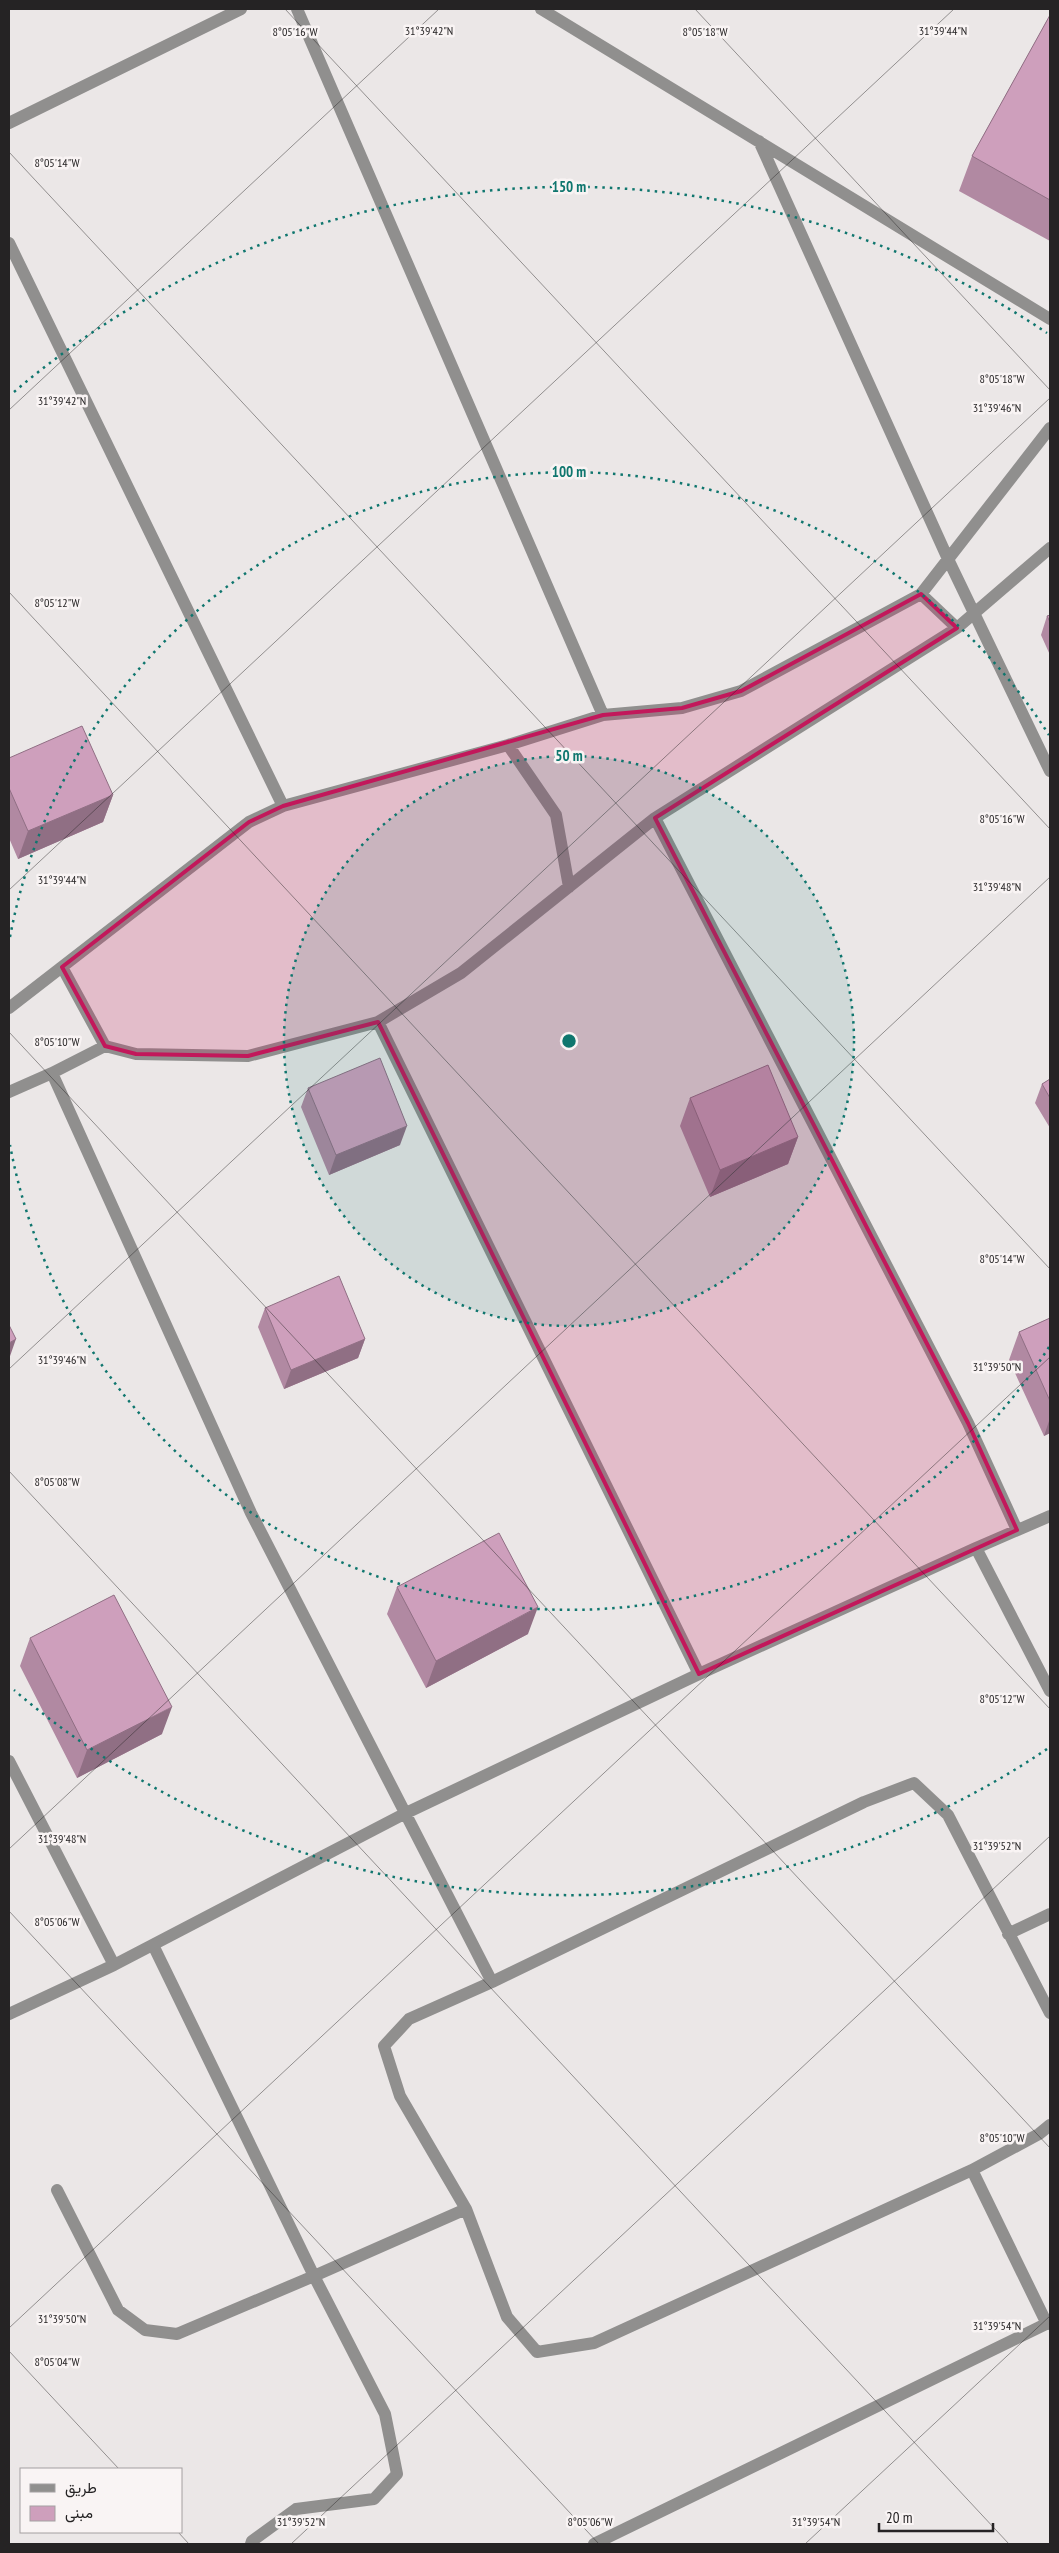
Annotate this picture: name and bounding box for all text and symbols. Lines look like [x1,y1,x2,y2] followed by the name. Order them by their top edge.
[405,23,453,38] text: 31°39'42"N
[919,23,967,38] text: 31°39'44"N
[272,24,318,39] text: 8°05'16"W
[682,24,728,39] text: 8°05'18"W
[34,155,80,170] text: 8°05'14"W
[552,177,586,196] text: 150 m
[979,371,1025,386] text: 8°05'18"W
[38,393,86,408] text: 31°39'42"N
[973,400,1021,415] text: 31°39'46"N
[552,462,586,481] text: 100 m
[34,595,80,610] text: 8°05'12"W
[555,746,583,765] text: 50 m
[979,811,1025,826] text: 8°05'16"W
[38,872,86,887] text: 31°39'44"N
[973,879,1021,894] text: 31°39'48"N
[560,1032,578,1050] centre of rings
[34,1034,80,1049] text: 8°05'10"W
[979,1251,1025,1266] text: 8°05'14"W
[38,1352,86,1367] text: 31°39'46"N
[973,1359,1021,1374] text: 31°39'50"N
[34,1474,80,1489] text: 8°05'08"W
[979,1691,1025,1706] text: 8°05'12"W
[38,1831,86,1846] text: 31°39'48"N
[973,1838,1021,1853] text: 31°39'52"N
[34,1914,80,1929] text: 8°05'06"W
[979,2130,1025,2145] text: 8°05'10"W
[38,2311,86,2326] text: 31°39'50"N
[973,2318,1021,2333] text: 31°39'54"N
[34,2354,80,2369] text: 8°05'04"W
[20,2468,182,2533] legend
[65,2478,97,2498] text: طريق
[879,2500,993,2532] scale bar
[65,2503,93,2523] text: مبنى
[886,2508,912,2527] text: 20 m
[277,2514,325,2529] text: 31°39'52"N
[567,2514,613,2529] text: 8°05'06"W
[792,2514,840,2529] text: 31°39'54"N

